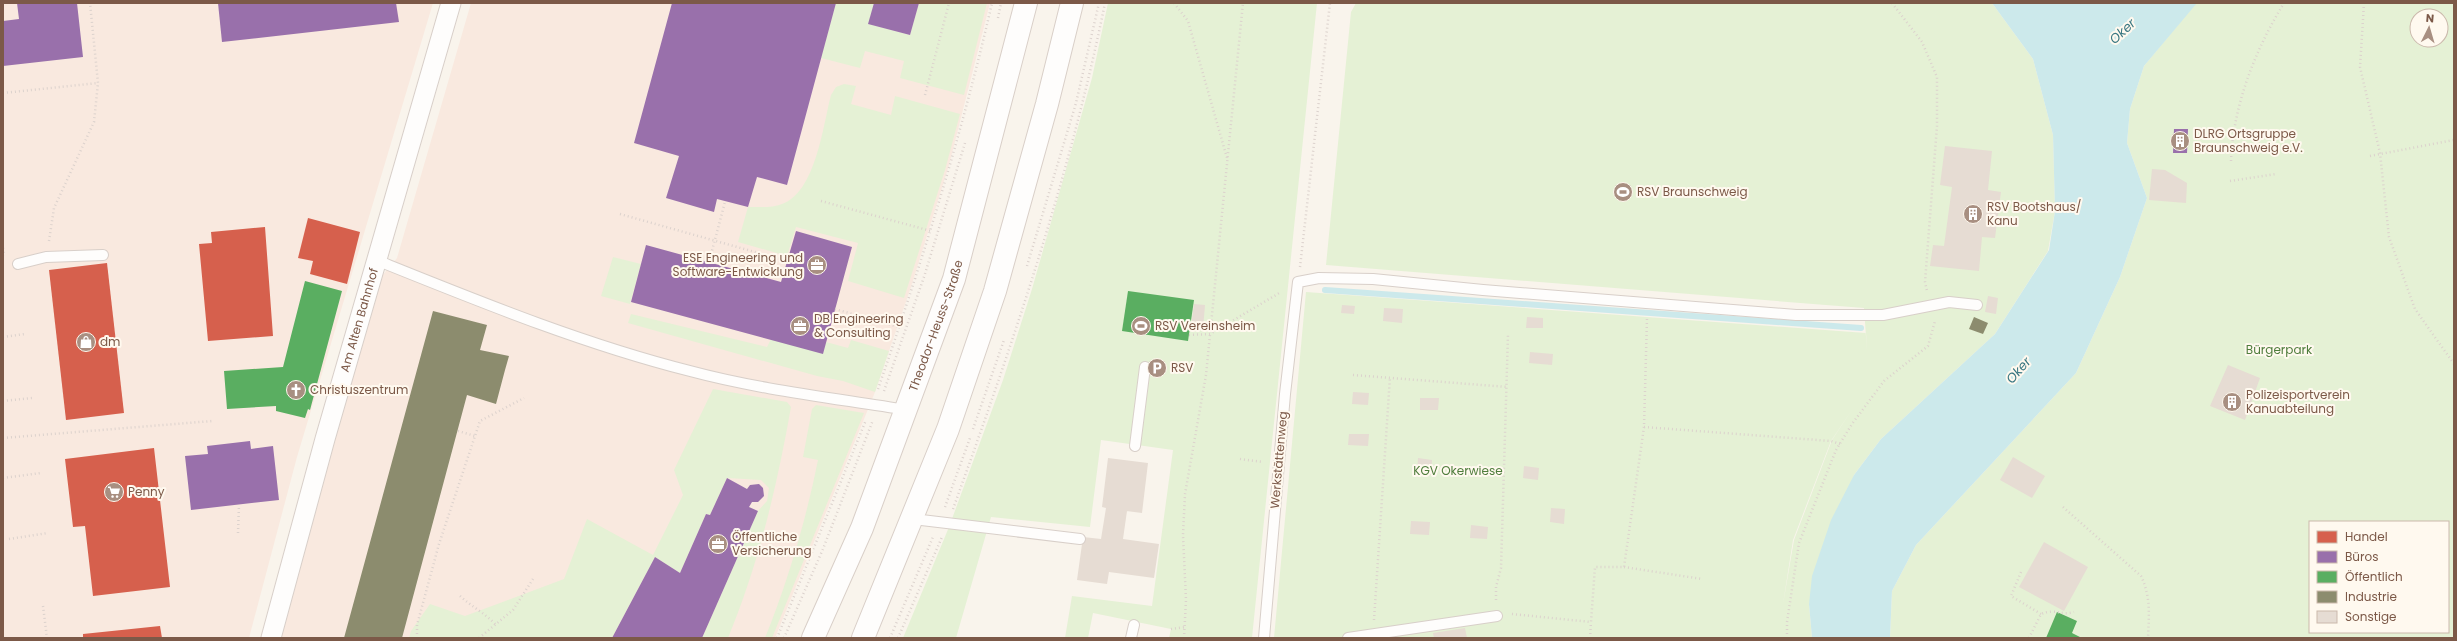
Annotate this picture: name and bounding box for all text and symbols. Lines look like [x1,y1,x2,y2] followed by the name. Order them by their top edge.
[2409,8,2449,48] north arrow
[2425,10,2435,26] text: N
[2105,13,2141,48] water label: Oker
[2194,125,2303,156] place label: DLRG Ortsgruppe Braunschweig e.V.
[2169,130,2191,152] building icon: DLRG Ortsgruppe Braunschweig e.V.
[1612,181,1634,203] sports icon: RSV Braunschweig
[1637,183,1748,200] place label: RSV Braunschweig
[1987,198,2081,229] place label: RSV Bootshaus/ Kanu
[1962,203,1984,225] building icon: RSV Bootshaus/ Kanu
[673,249,803,280] place label: ESE Engineering und Software-Entwicklung
[806,254,828,276] office icon: ESE Engineering und Software-Entwicklung
[904,258,967,394] street label: Theodor-Heuss-Straße
[336,266,382,374] street label: Am Alten Bahnhof
[814,310,904,341] place label: DB Engineering & Consulting
[789,315,811,337] office icon: DB Engineering & Consulting
[1130,315,1152,337] sports icon: RSV Vereinsheim
[1155,317,1255,334] place label: RSV Vereinsheim
[75,331,97,353] shop icon: dm
[100,333,120,350] place label: dm
[2246,341,2313,358] park label: Bürgerpark
[2001,352,2036,388] water label: Oker
[1146,357,1168,379] parking icon: RSV
[1171,359,1193,376] place label: RSV
[285,379,307,401] church icon: Christuszentrum
[310,381,408,398] place label: Christuszentrum
[2246,386,2350,417] place label: Polizeisportverein Kanuabteilung
[2221,391,2243,413] building icon: Polizeisportverein Kanuabteilung
[1266,410,1291,509] street label: Werkstättenweg
[1413,462,1503,479] park label: KGV Okerwiese
[103,481,125,503] supermarket icon: Penny
[128,483,165,500] place label: Penny
[2309,521,2449,633] legend
[732,528,812,559] place label: Öffentliche Versicherung
[2345,528,2388,545] text: Handel
[707,533,729,555] office icon: Öffentliche Versicherung
[2345,548,2378,565] text: Büros
[2345,568,2403,585] text: Öffentlich
[2345,588,2397,605] text: Industrie
[2345,608,2397,625] text: Sonstige

